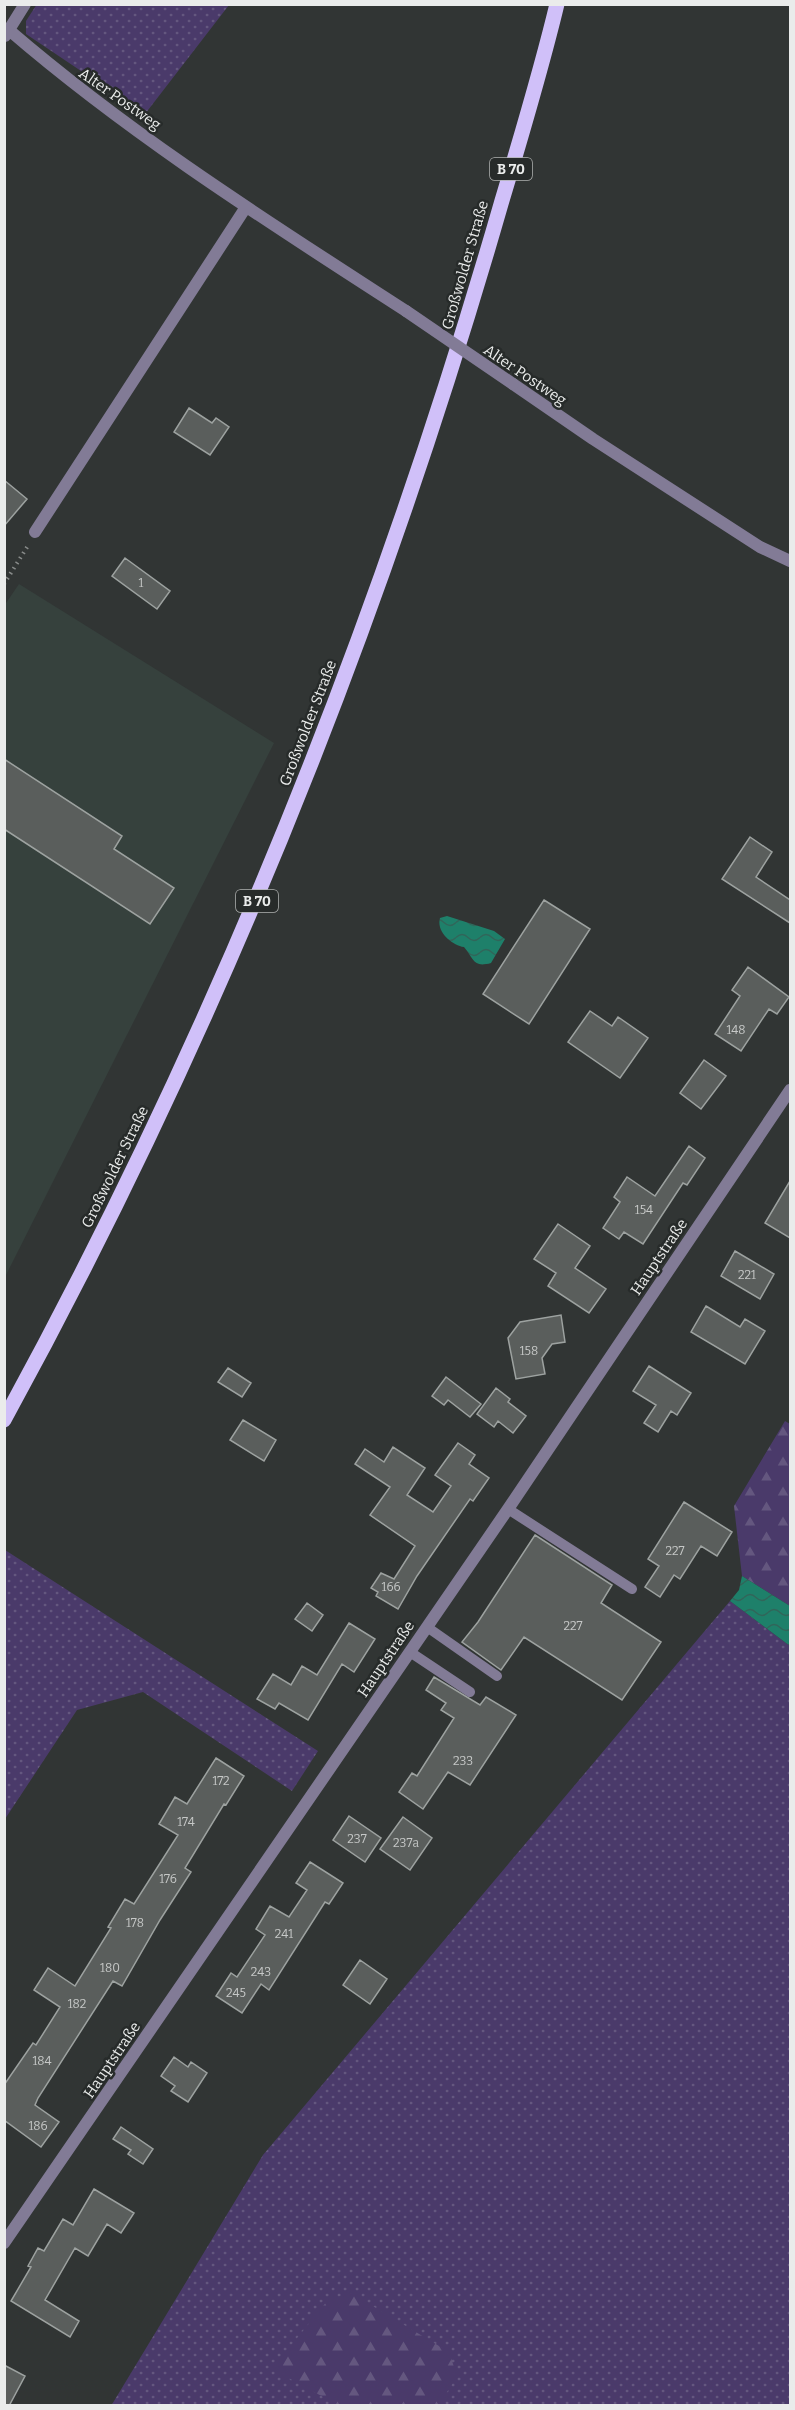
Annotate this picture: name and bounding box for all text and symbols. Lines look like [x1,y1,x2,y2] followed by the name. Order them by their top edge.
[76,64,164,134] street label: Alter Postweg
[490,158,532,180] road number: B 70
[438,198,492,332] street label: Großwolder Straße
[480,341,570,409] street label: Alter Postweg
[139,576,144,590] house number: 1
[276,658,340,788] street label: Großwolder Straße
[236,890,278,912] road number: B 70
[726,1023,746,1037] house number: 148
[78,1103,152,1231] street label: Großwolder Straße
[635,1203,653,1217] house number: 154
[627,1215,691,1299] street label: Hauptstraße
[738,1268,756,1282] house number: 221
[520,1344,538,1358] house number: 158
[666,1544,684,1558] house number: 227
[382,1580,400,1594] house number: 166
[354,1617,418,1701] street label: Hauptstraße
[564,1619,582,1633] house number: 227
[453,1754,473,1768] house number: 233
[212,1774,230,1788] house number: 172
[177,1815,195,1829] house number: 174
[347,1832,367,1846] house number: 237
[393,1836,419,1850] house number: 237a
[159,1872,177,1886] house number: 176
[126,1916,144,1930] house number: 178
[275,1927,293,1941] house number: 241
[100,1961,120,1975] house number: 180
[251,1965,271,1979] house number: 243
[226,1986,246,2000] house number: 245
[68,1997,86,2011] house number: 182
[80,2018,144,2102] street label: Hauptstraße
[32,2054,52,2068] house number: 184
[28,2119,48,2133] house number: 186

